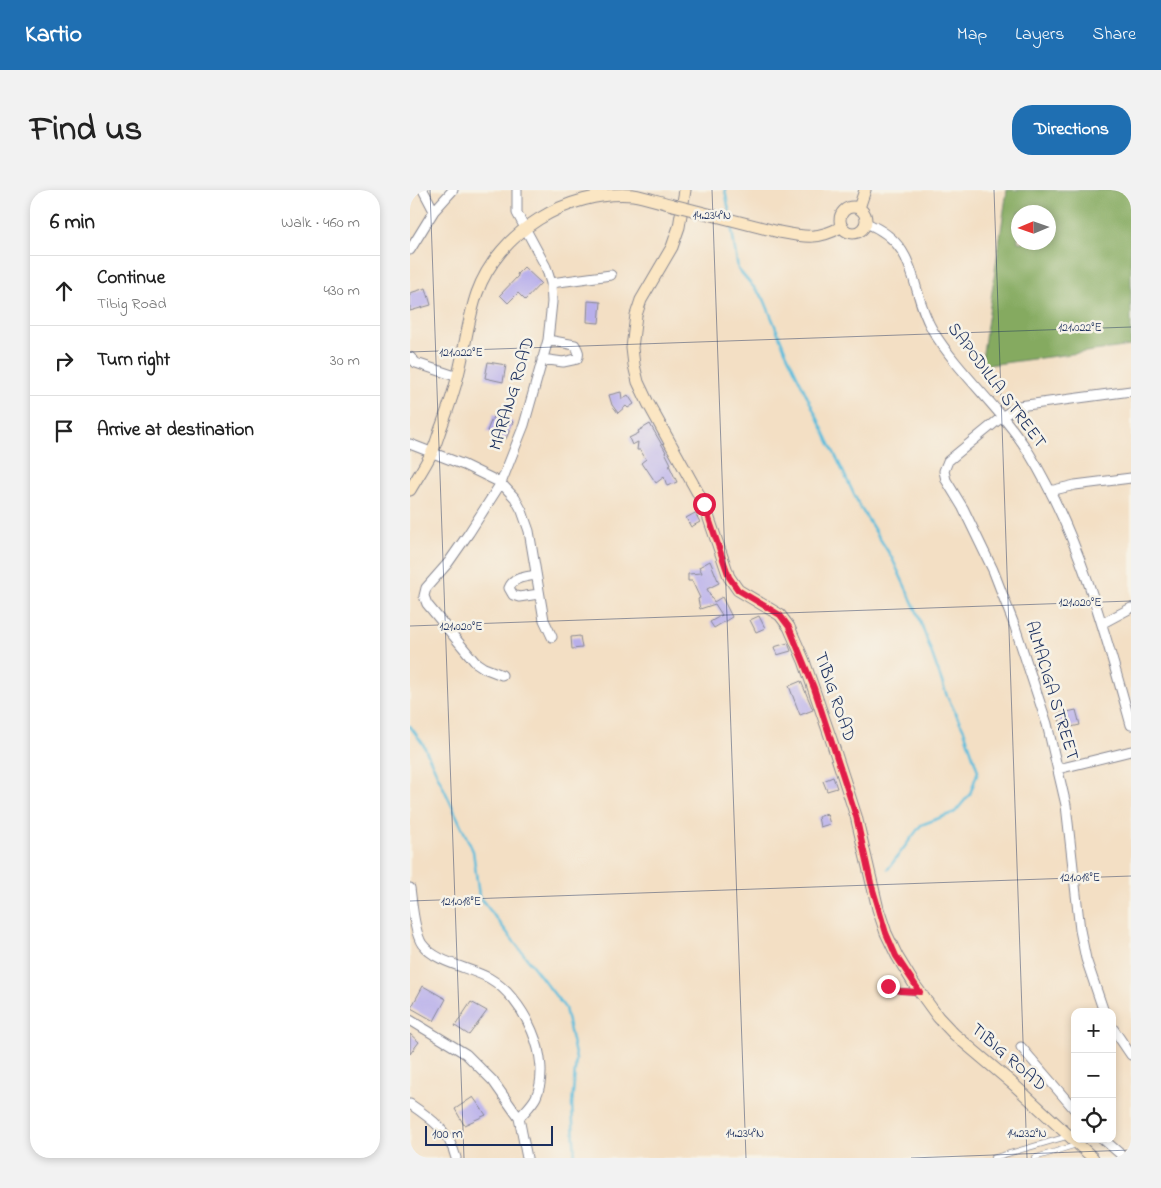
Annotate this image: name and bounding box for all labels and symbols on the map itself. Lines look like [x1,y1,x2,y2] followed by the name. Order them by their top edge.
[1011,205,1056,250] north arrow
[693,207,731,225] text: 14.234°N
[940,318,1052,454] street label: SAPODILLA STREET
[1058,319,1102,337] text: 121.022°E
[483,334,543,454] street label: MARANG ROAD
[439,344,483,362] text: 121.022°E
[693,493,716,516] route start
[1059,594,1101,612] text: 121.020°E
[440,618,482,636] text: 121.020°E
[1017,618,1085,764] street label: ALMACIGA STREET
[807,649,861,745] street label: TIBIG ROAD
[1060,869,1100,887] text: 121.018°E
[441,893,481,911] text: 121.018°E
[877,975,900,998] route end
[964,1018,1052,1098] street label: TIBIG ROAD
[425,1123,552,1146] scale bar
[726,1125,764,1143] text: 14.234°N
[1007,1125,1047,1143] text: 14.232°N

